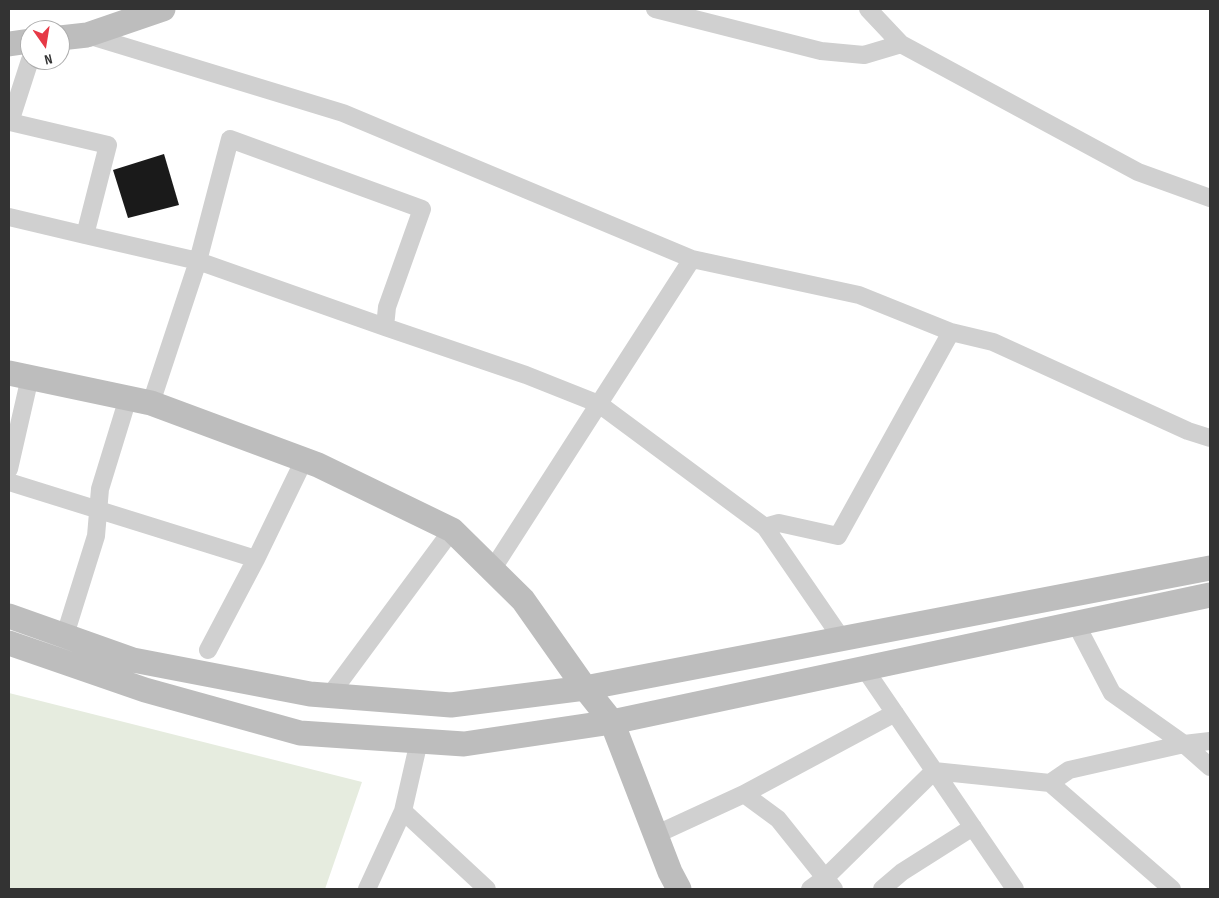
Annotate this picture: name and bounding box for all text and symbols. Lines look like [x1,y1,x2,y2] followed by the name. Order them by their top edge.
[20,20,70,70] north arrow
[43,50,54,68] text: N

